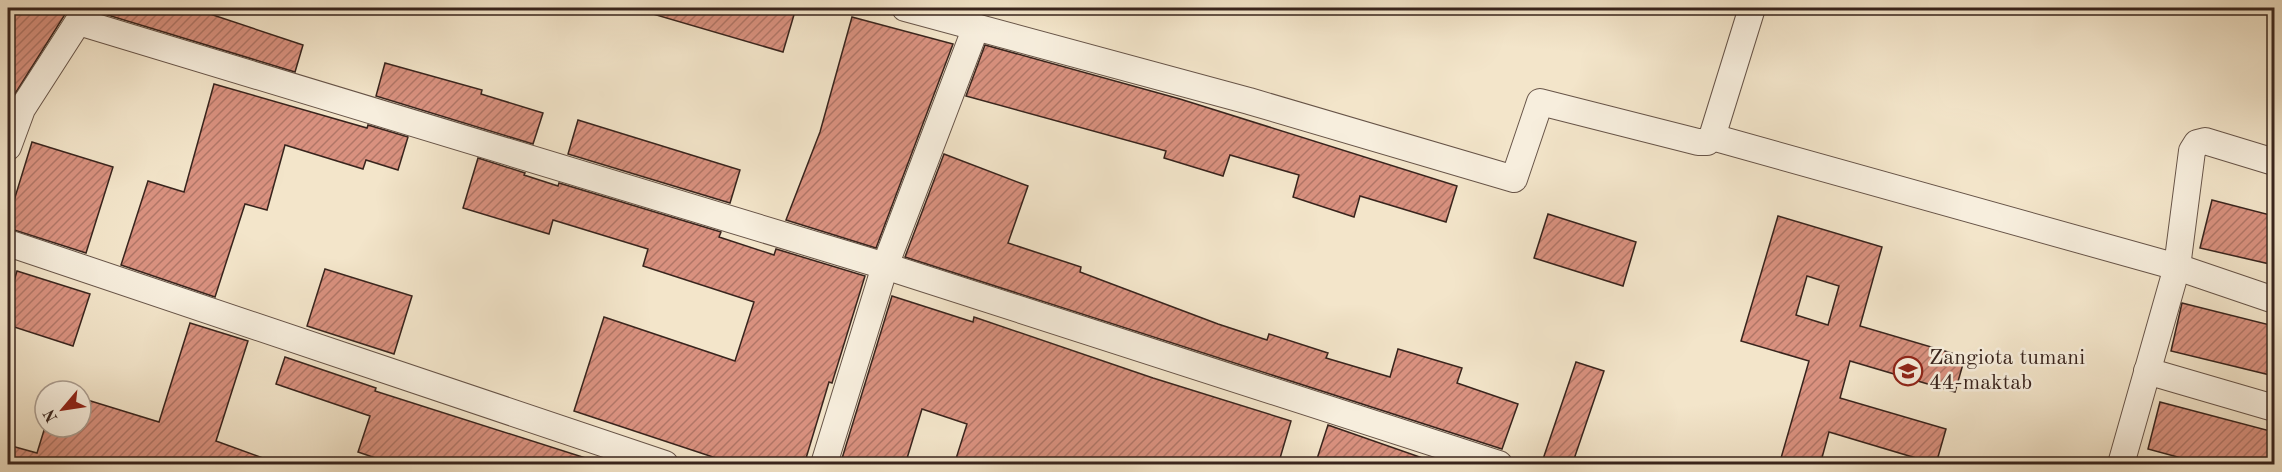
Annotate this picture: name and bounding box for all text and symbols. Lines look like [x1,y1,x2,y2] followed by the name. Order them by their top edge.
[1929,347,2085,394] place label: Zangiota tumani 44-maktab
[1892,355,1924,387] school or university icon: Zangiota tumani 44-maktab
[33,379,93,439] north arrow
[41,405,62,425] text: N

